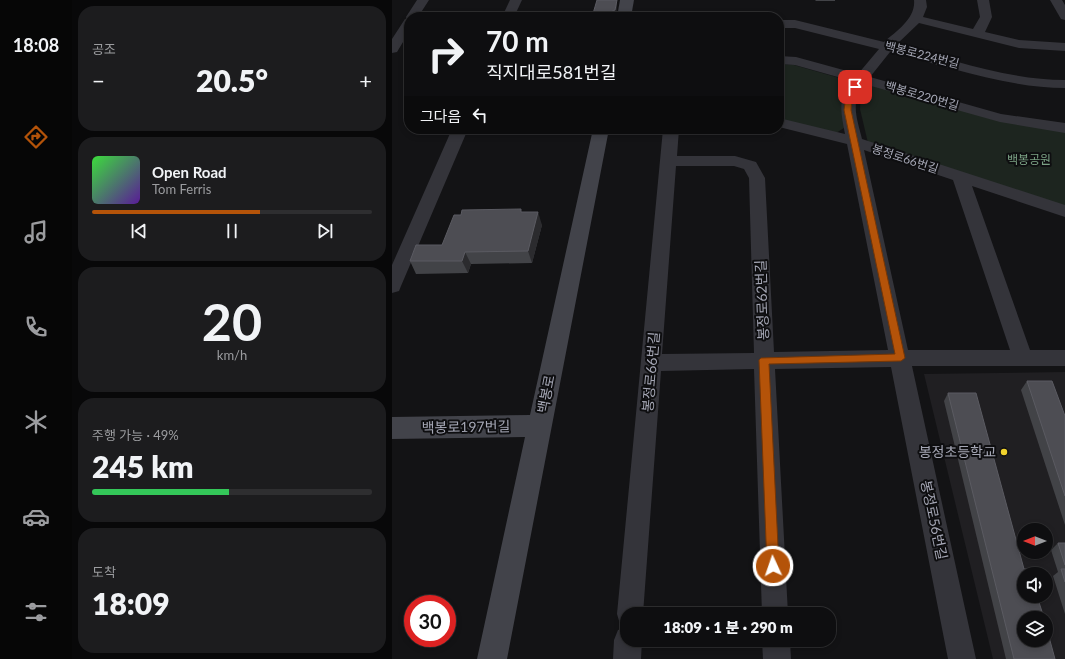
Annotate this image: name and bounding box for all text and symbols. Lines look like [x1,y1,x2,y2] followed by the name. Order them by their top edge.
[486,24,549,58] text: 70 m
[420,28,472,80] icon: right
[13,34,59,56] text: 18:08
[883,38,961,71] street label: 백봉로224번길
[92,41,116,57] text: 공조
[486,61,617,83] text: 직지대로581번길
[196,62,268,98] text: 20.5°
[92,67,105,94] text: −
[359,67,372,94] text: +
[838,70,872,104] pin
[844,76,866,98] icon: arrive
[883,78,961,113] street label: 백봉로220번길
[469,104,491,126] icon: left
[420,107,461,125] text: 그다음
[22,123,50,151] icon: directions
[870,141,940,176] street label: 봉정로66번길
[1007,152,1051,167] park label: 백봉공원
[152,163,227,181] text: Open Road
[152,181,211,197] text: Tom Ferris
[22,218,50,246] icon: music
[128,220,150,242] icon: previous
[221,220,243,242] icon: pause
[314,220,336,242] icon: next
[752,259,771,341] street label: 봉정로62번길
[202,290,262,352] text: 20
[22,313,50,341] icon: phone
[639,331,662,413] street label: 봉정로66번길
[217,347,247,363] text: km/h
[533,373,558,414] street label: 백봉로
[22,408,50,436] icon: climate
[421,417,511,436] street label: 백봉로197번길
[92,427,179,443] text: 주행 가능 · 49%
[919,443,996,460] place label: 봉정초등학교
[999,447,1009,457] marker: 봉정초등학교
[92,448,193,484] text: 245 km
[918,479,951,561] street label: 봉정로56번길
[22,503,50,531] icon: car
[1017,523,1053,559] north arrow
[1017,523,1053,647] map controls
[752,545,794,587] position arrow
[92,564,116,580] text: 도착
[1017,567,1053,603] button: sound
[92,585,170,621] text: 18:09
[404,595,456,647] speed limit sign: 30
[22,598,50,626] icon: filters
[1017,611,1053,647] button: layers
[663,618,793,636] text: 18:09 · 1 분 · 290 m

